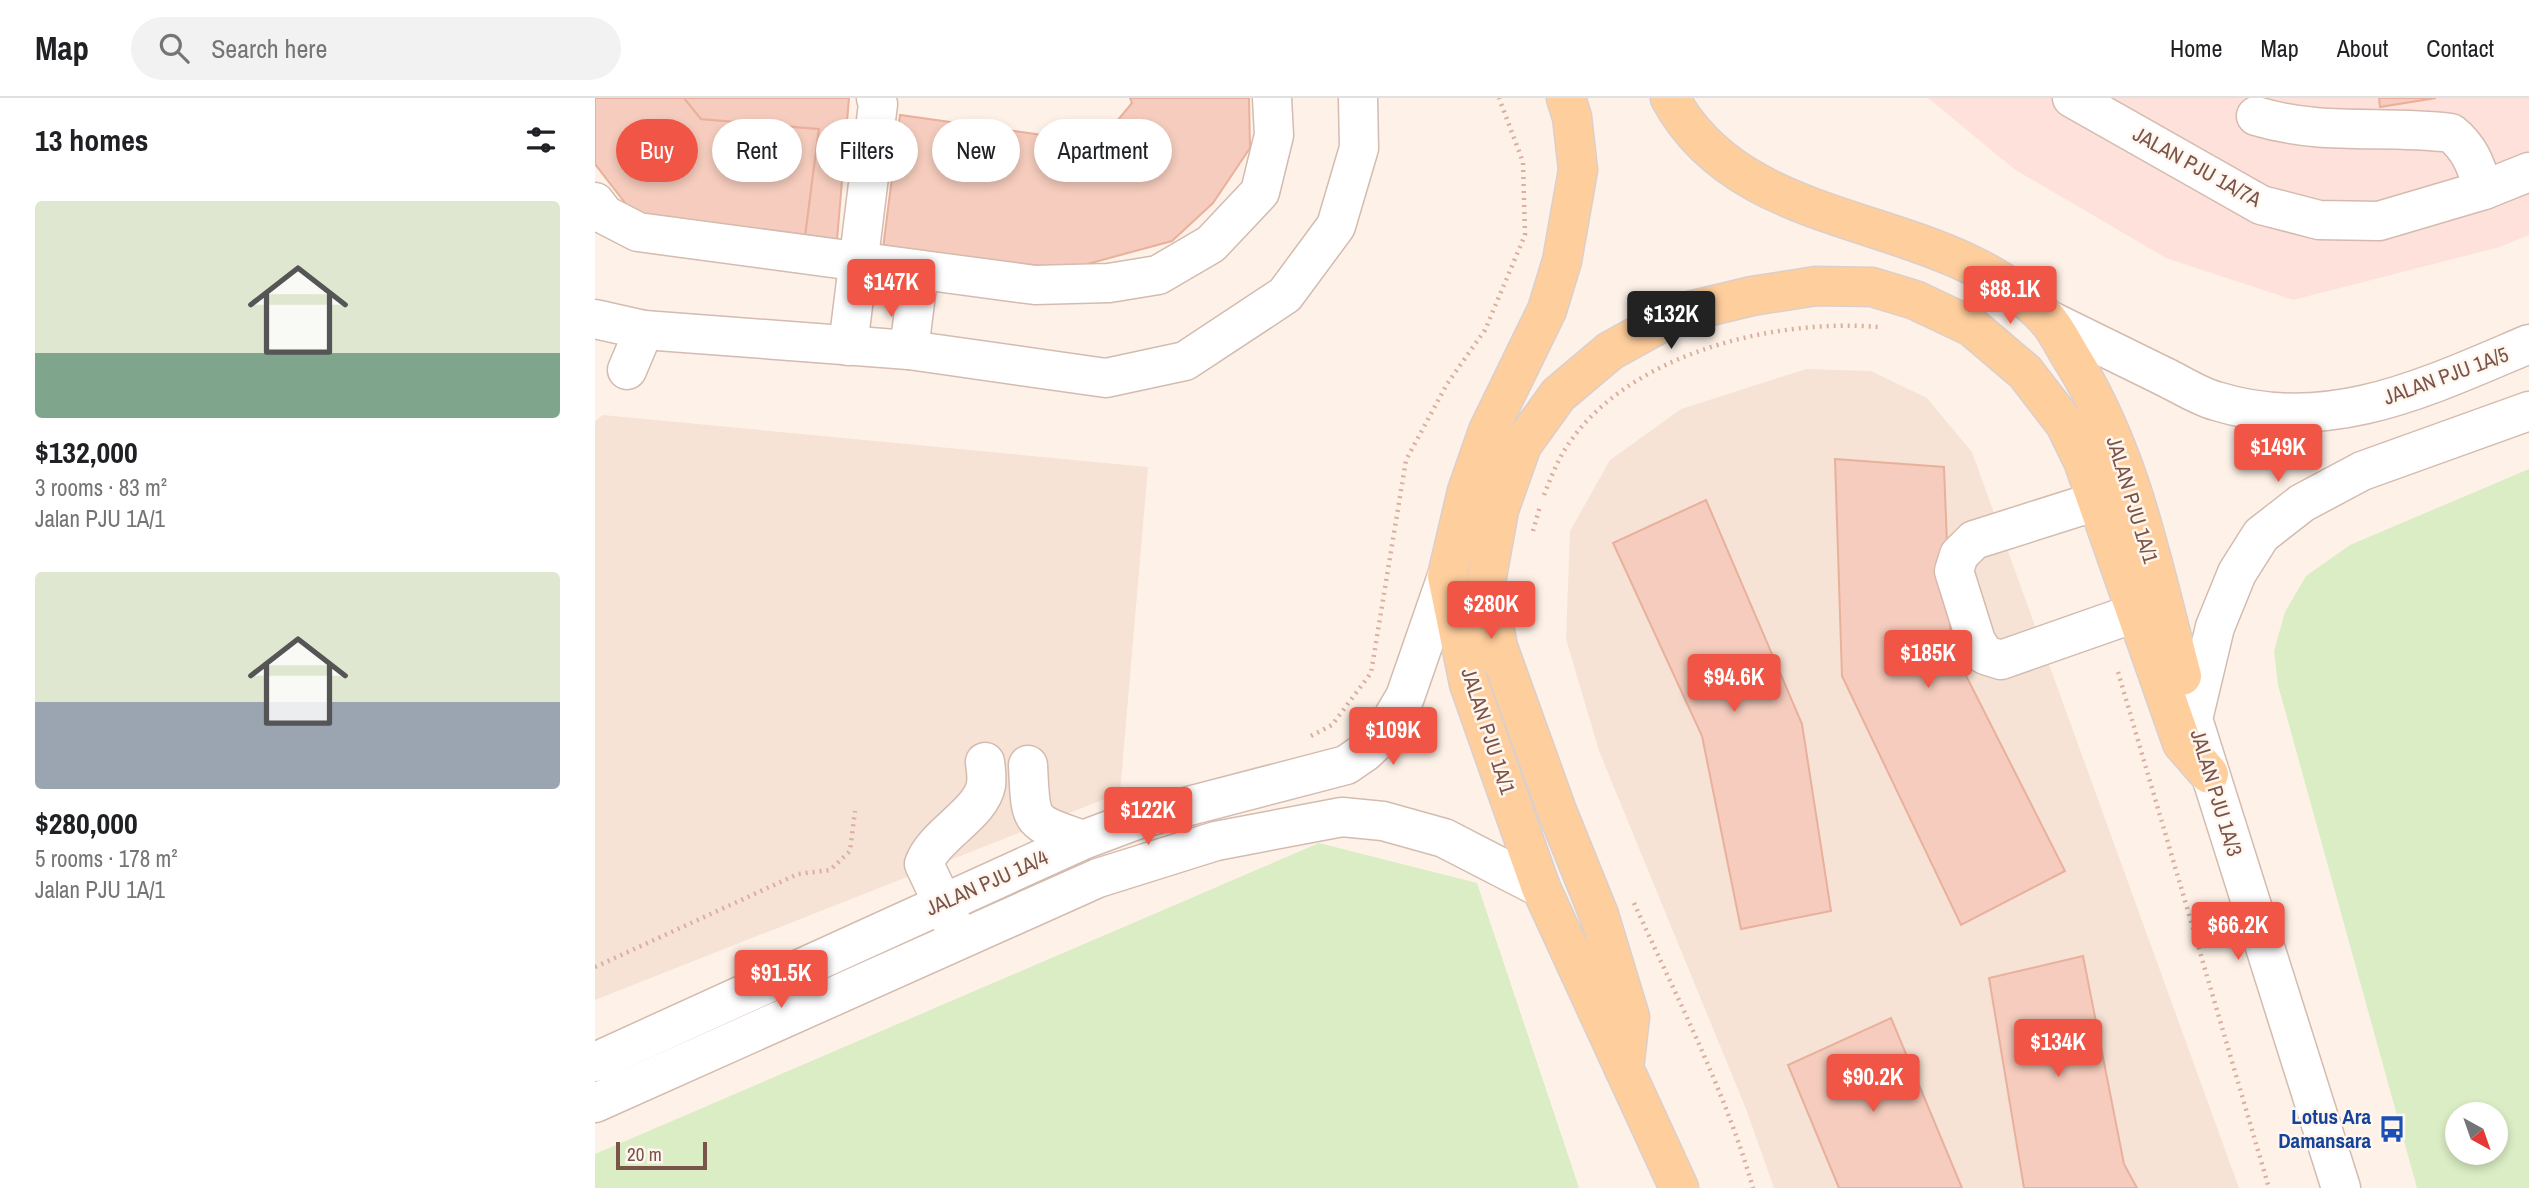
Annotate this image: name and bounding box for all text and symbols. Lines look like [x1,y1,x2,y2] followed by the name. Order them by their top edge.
[131,17,621,80] search box
[35,26,89,70] text: Map
[155,29,193,67] icon: search
[211,31,327,66] text: Search here
[2170,32,2222,64] text: Home
[2260,32,2299,64] text: Map
[2337,32,2388,64] text: About
[2426,32,2494,64] text: Contact
[616,119,698,182] chip: Buy
[712,119,802,182] chip: Rent
[816,119,918,182] chip: Filters
[932,119,1020,182] chip: New
[1034,119,1172,182] chip: Apartment
[2128,119,2267,214] street label: JALAN PJU 1A/7A
[35,120,149,160] text: 13 homes
[522,121,560,159] icon: filters
[235,247,361,373] icon: home
[842,260,940,319] pin: $147K
[863,266,919,297] text: $147K
[1953,266,2067,326] pin: $88.1K
[1980,273,2040,304] text: $88.1K
[1622,292,1720,351] pin: $132K
[1643,298,1699,329] text: $132K
[2379,339,2512,412] street label: JALAN PJU 1A/5
[2229,424,2327,484] pin: $149K
[2250,431,2306,462] text: $149K
[35,432,138,472] text: $132,000
[2099,433,2166,567] street label: JALAN PJU 1A/1
[35,472,167,503] text: 3 rooms · 83 m²
[35,503,165,534] text: Jalan PJU 1A/1
[1442,582,1540,641] pin: $280K
[1463,588,1519,619] text: $280K
[235,618,361,744] icon: home
[1879,630,1977,690] pin: $185K
[1900,637,1956,668] text: $185K
[1677,654,1791,714] pin: $94.6K
[1704,661,1764,692] text: $94.6K
[1454,664,1523,798] street label: JALAN PJU 1A/1
[1344,708,1442,767] pin: $109K
[1365,714,1421,745] text: $109K
[2183,726,2250,860] street label: JALAN PJU 1A/3
[1099,788,1197,847] pin: $122K
[1120,794,1176,825] text: $122K
[35,803,138,843] text: $280,000
[921,842,1053,922] street label: JALAN PJU 1A/4
[35,843,178,874] text: 5 rooms · 178 m²
[35,874,165,905] text: Jalan PJU 1A/1
[2181,902,2295,962] pin: $66.2K
[2208,909,2268,940] text: $66.2K
[724,950,838,1010] pin: $91.5K
[751,957,811,988] text: $91.5K
[2009,1020,2107,1079] pin: $134K
[2030,1026,2086,1057] text: $134K
[1816,1054,1930,1114] pin: $90.2K
[1843,1061,1903,1092] text: $90.2K
[2278,1102,2371,1155] place label: Lotus Ara Damansara
[2445,1102,2508,1166] north arrow
[2445,1102,2508,1165] map controls
[2377,1114,2407,1144] bus stop icon: Lotus Ara Damansara
[616,1139,707,1171] scale bar
[627,1141,662,1167] text: 20 m

